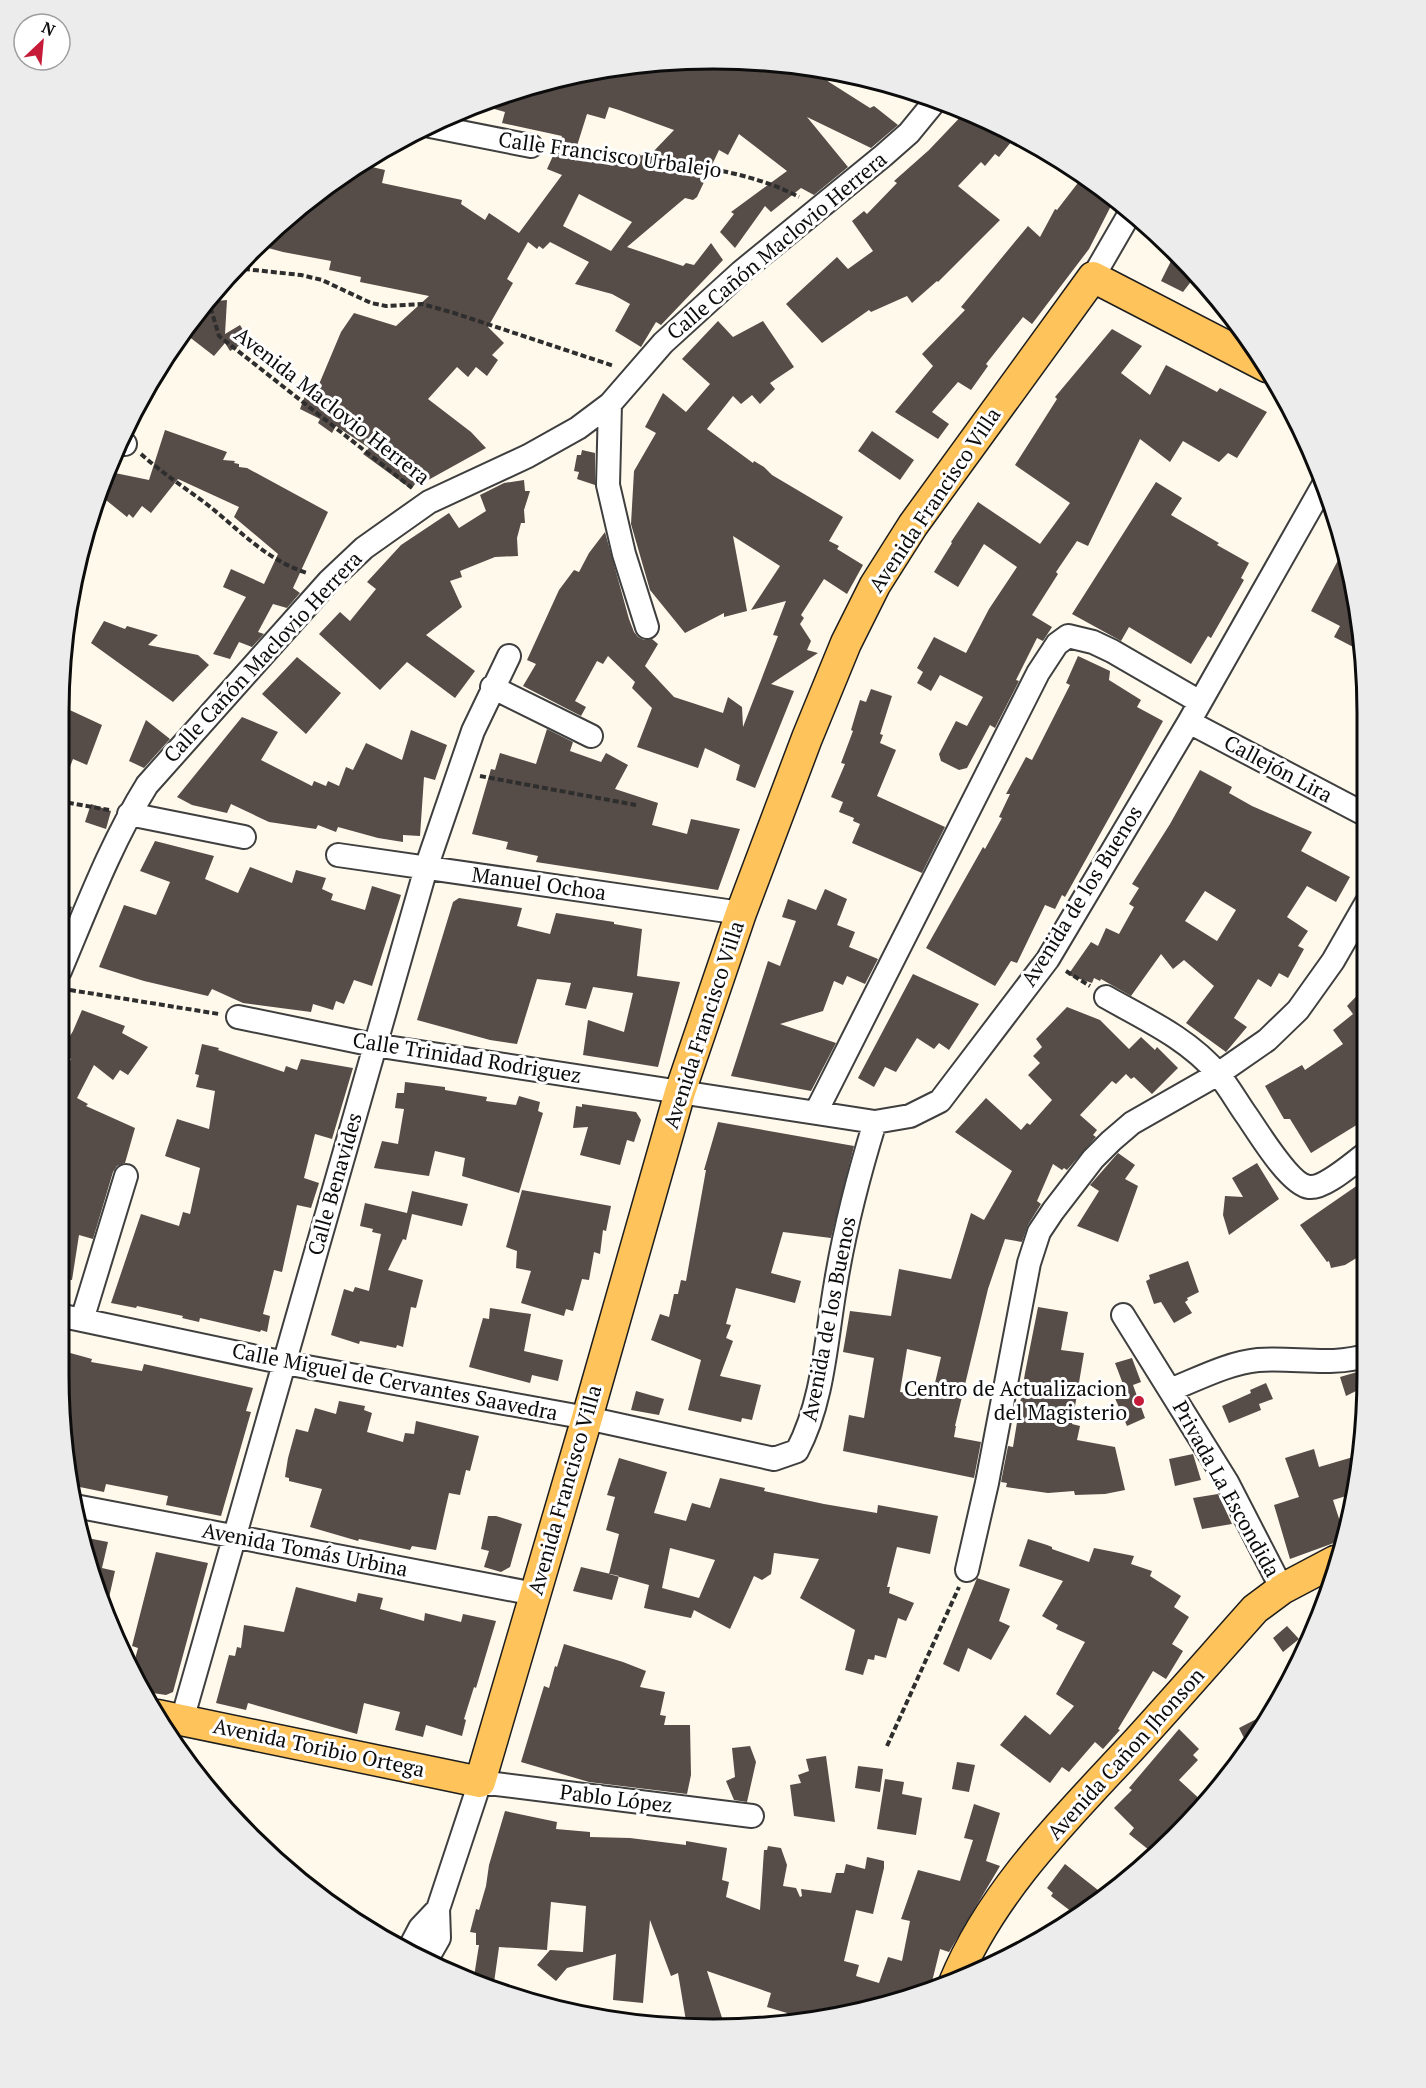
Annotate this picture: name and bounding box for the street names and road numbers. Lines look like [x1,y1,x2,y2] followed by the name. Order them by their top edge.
[497,124,724,184] street label: Calle Francisco Urbalejo
[660,144,893,346] street label: Calle Cañón Maclovio Herrera
[229,320,436,491] street label: Avenida Maclovio Herrera
[862,401,1007,597] street label: Avenida Francisco Villa
[157,544,368,768] street label: Calle Cañón Maclovio Herrera
[1219,728,1338,809] street label: Callejón Lira
[1014,800,1148,991] street label: Avenida de los Buenos
[470,860,608,906] street label: Manuel Ochoa
[656,917,750,1132] street label: Avenida Francisco Villa
[351,1025,584,1089] street label: Calle Trinidad Rodriguez
[300,1109,368,1258] street label: Calle Benavides
[794,1214,862,1424] street label: Avenida de los Buenos
[230,1336,561,1426] street label: Calle Miguel de Cervantes Saavedra
[521,1381,608,1598] street label: Avenida Francisco Villa
[1167,1395,1287,1582] street label: Privada La Escondida
[200,1515,411,1583] street label: Avenida Tomás Urbina
[1040,1661,1210,1845] street label: Avenida Cañon Jhonson
[211,1711,428,1783] street label: Avenida Toribio Ortega
[558,1777,674,1819] street label: Pablo López

